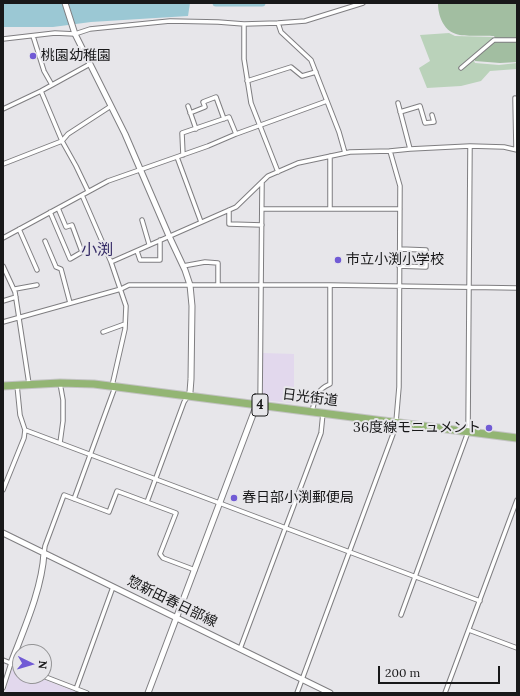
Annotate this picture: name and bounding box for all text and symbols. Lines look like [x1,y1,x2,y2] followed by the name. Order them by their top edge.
[41,48,111,64] place label: 桃園幼稚園
[28,51,38,61] marker: 桃園幼稚園
[81,240,113,260] district label: 小渕
[346,252,444,268] place label: 市立小渕小学校
[333,255,343,265] marker: 市立小渕小学校
[281,386,339,410] street label: 日光街道
[252,394,268,416] road number: 4
[353,420,481,436] place label: 36度線モニュメント
[484,423,494,433] marker: 36度線モニュメント
[242,490,354,506] place label: 春日部小渕郵便局
[229,493,239,503] marker: 春日部小渕郵便局
[124,573,220,631] street label: 惣新田春日部線
[12,644,52,684] north arrow
[380,658,502,684] scale bar
[36,660,50,670] text: N
[385,665,420,680] text: 200 m

